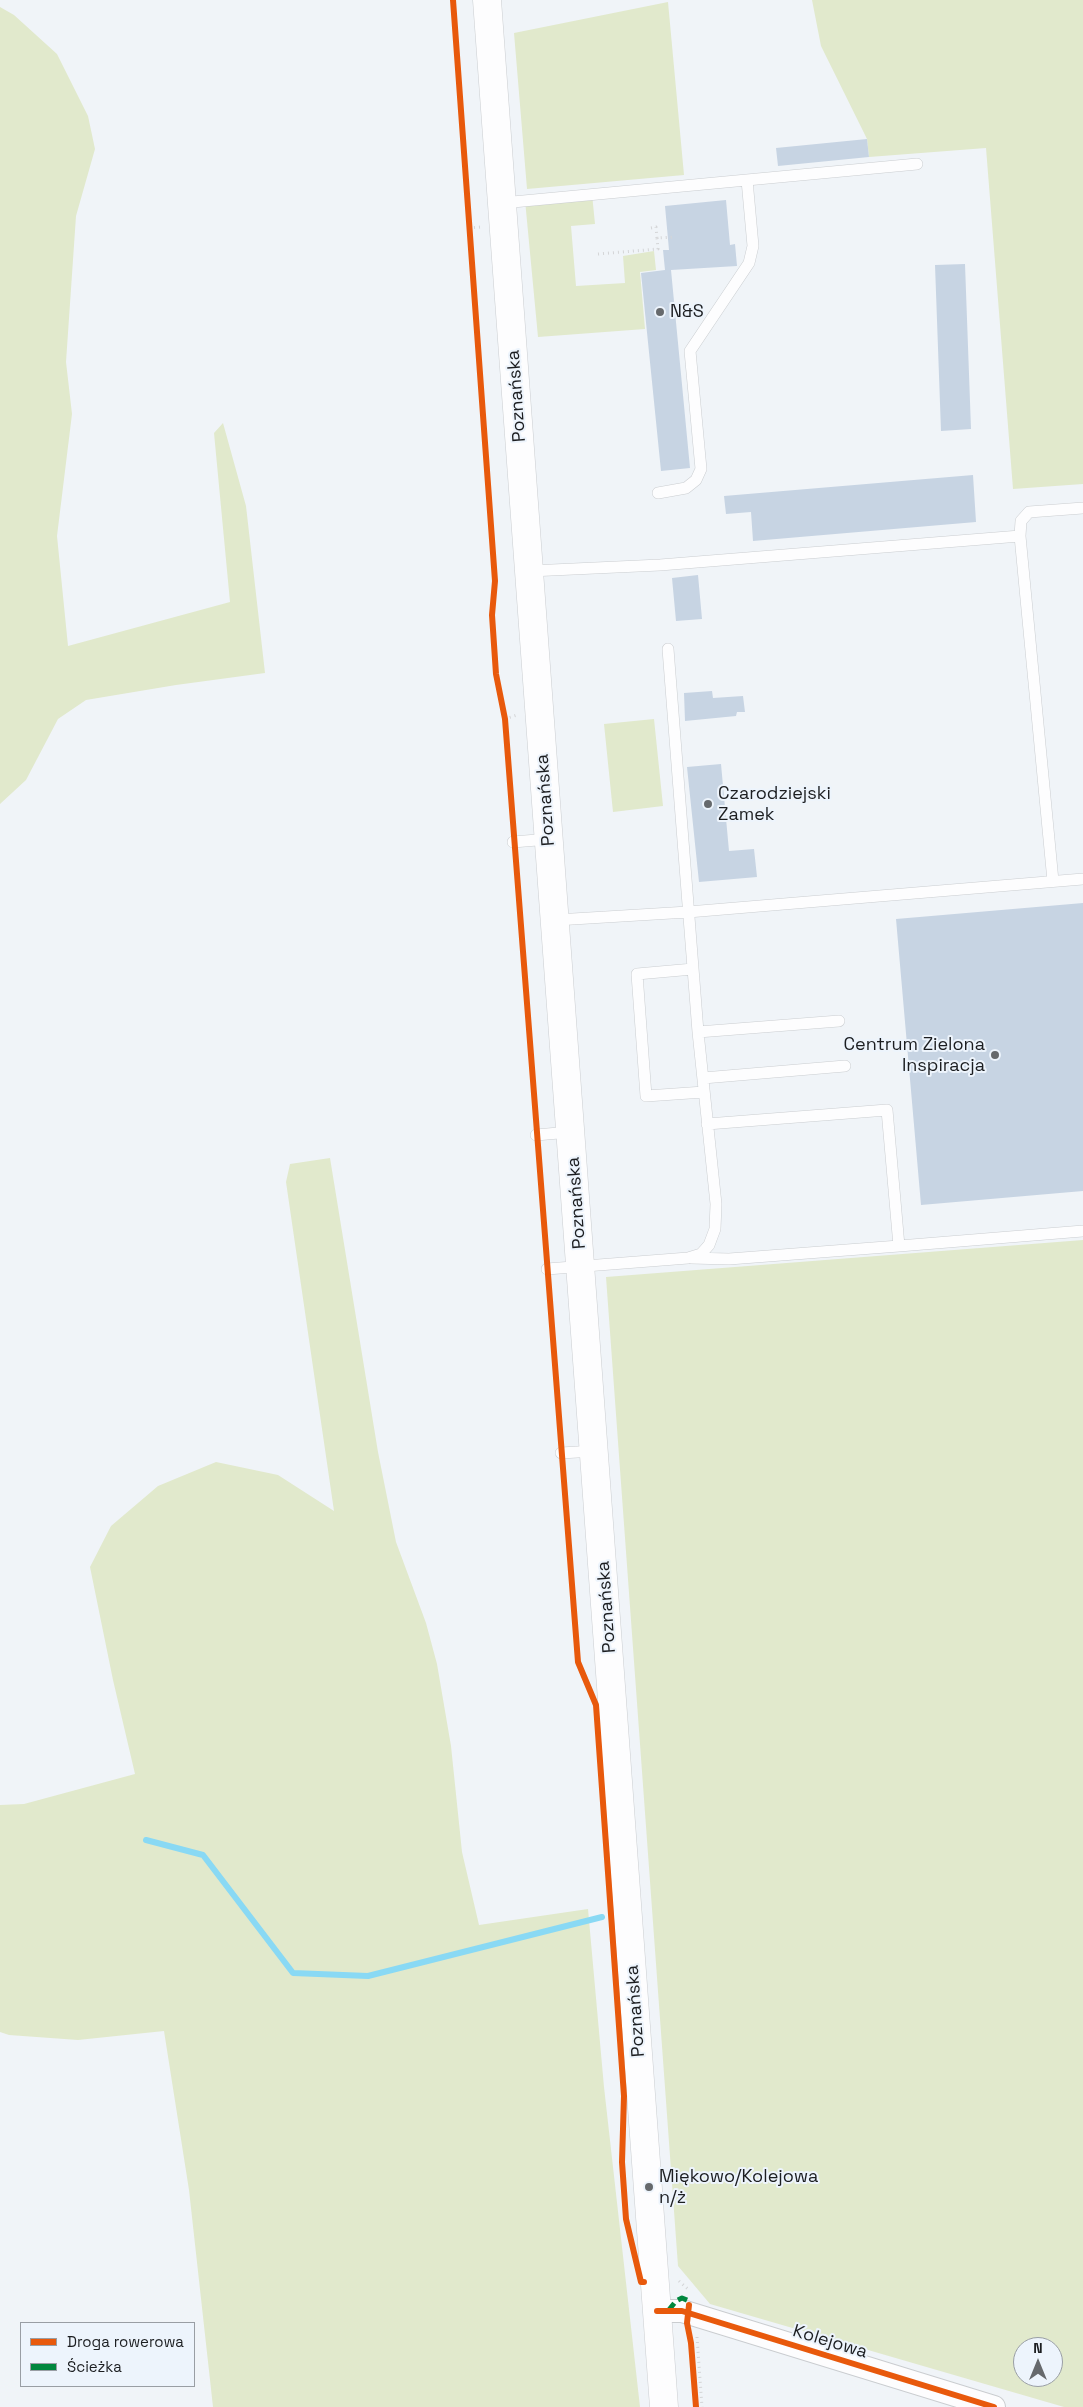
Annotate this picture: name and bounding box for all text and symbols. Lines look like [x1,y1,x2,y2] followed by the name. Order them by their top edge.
[670,301,704,323] place label: N&S
[654,306,666,318] marker: N&S
[503,349,531,443] street label: Poznańska
[532,753,560,847] street label: Poznańska
[718,783,831,826] place label: Czarodziejski Zamek
[702,798,714,810] marker: Czarodziejski Zamek
[843,1034,985,1076] place label: Centrum Zielona Inspiracja
[989,1049,1001,1061] marker: Centrum Zielona Inspiracja
[563,1156,591,1250] street label: Poznańska
[593,1560,621,1654] street label: Poznańska
[622,1964,650,2058] street label: Poznańska
[659,2166,818,2208] place label: Miękowo/Kolejowa n/ż
[643,2181,655,2193] marker: Miękowo/Kolejowa n/ż
[790,2320,870,2364] street label: Kolejowa
[20,2322,195,2387] legend
[67,2332,184,2351] text: Droga rowerowa
[1013,2337,1063,2387] north arrow
[1033,2339,1043,2357] text: N
[67,2357,122,2376] text: Ścieżka

